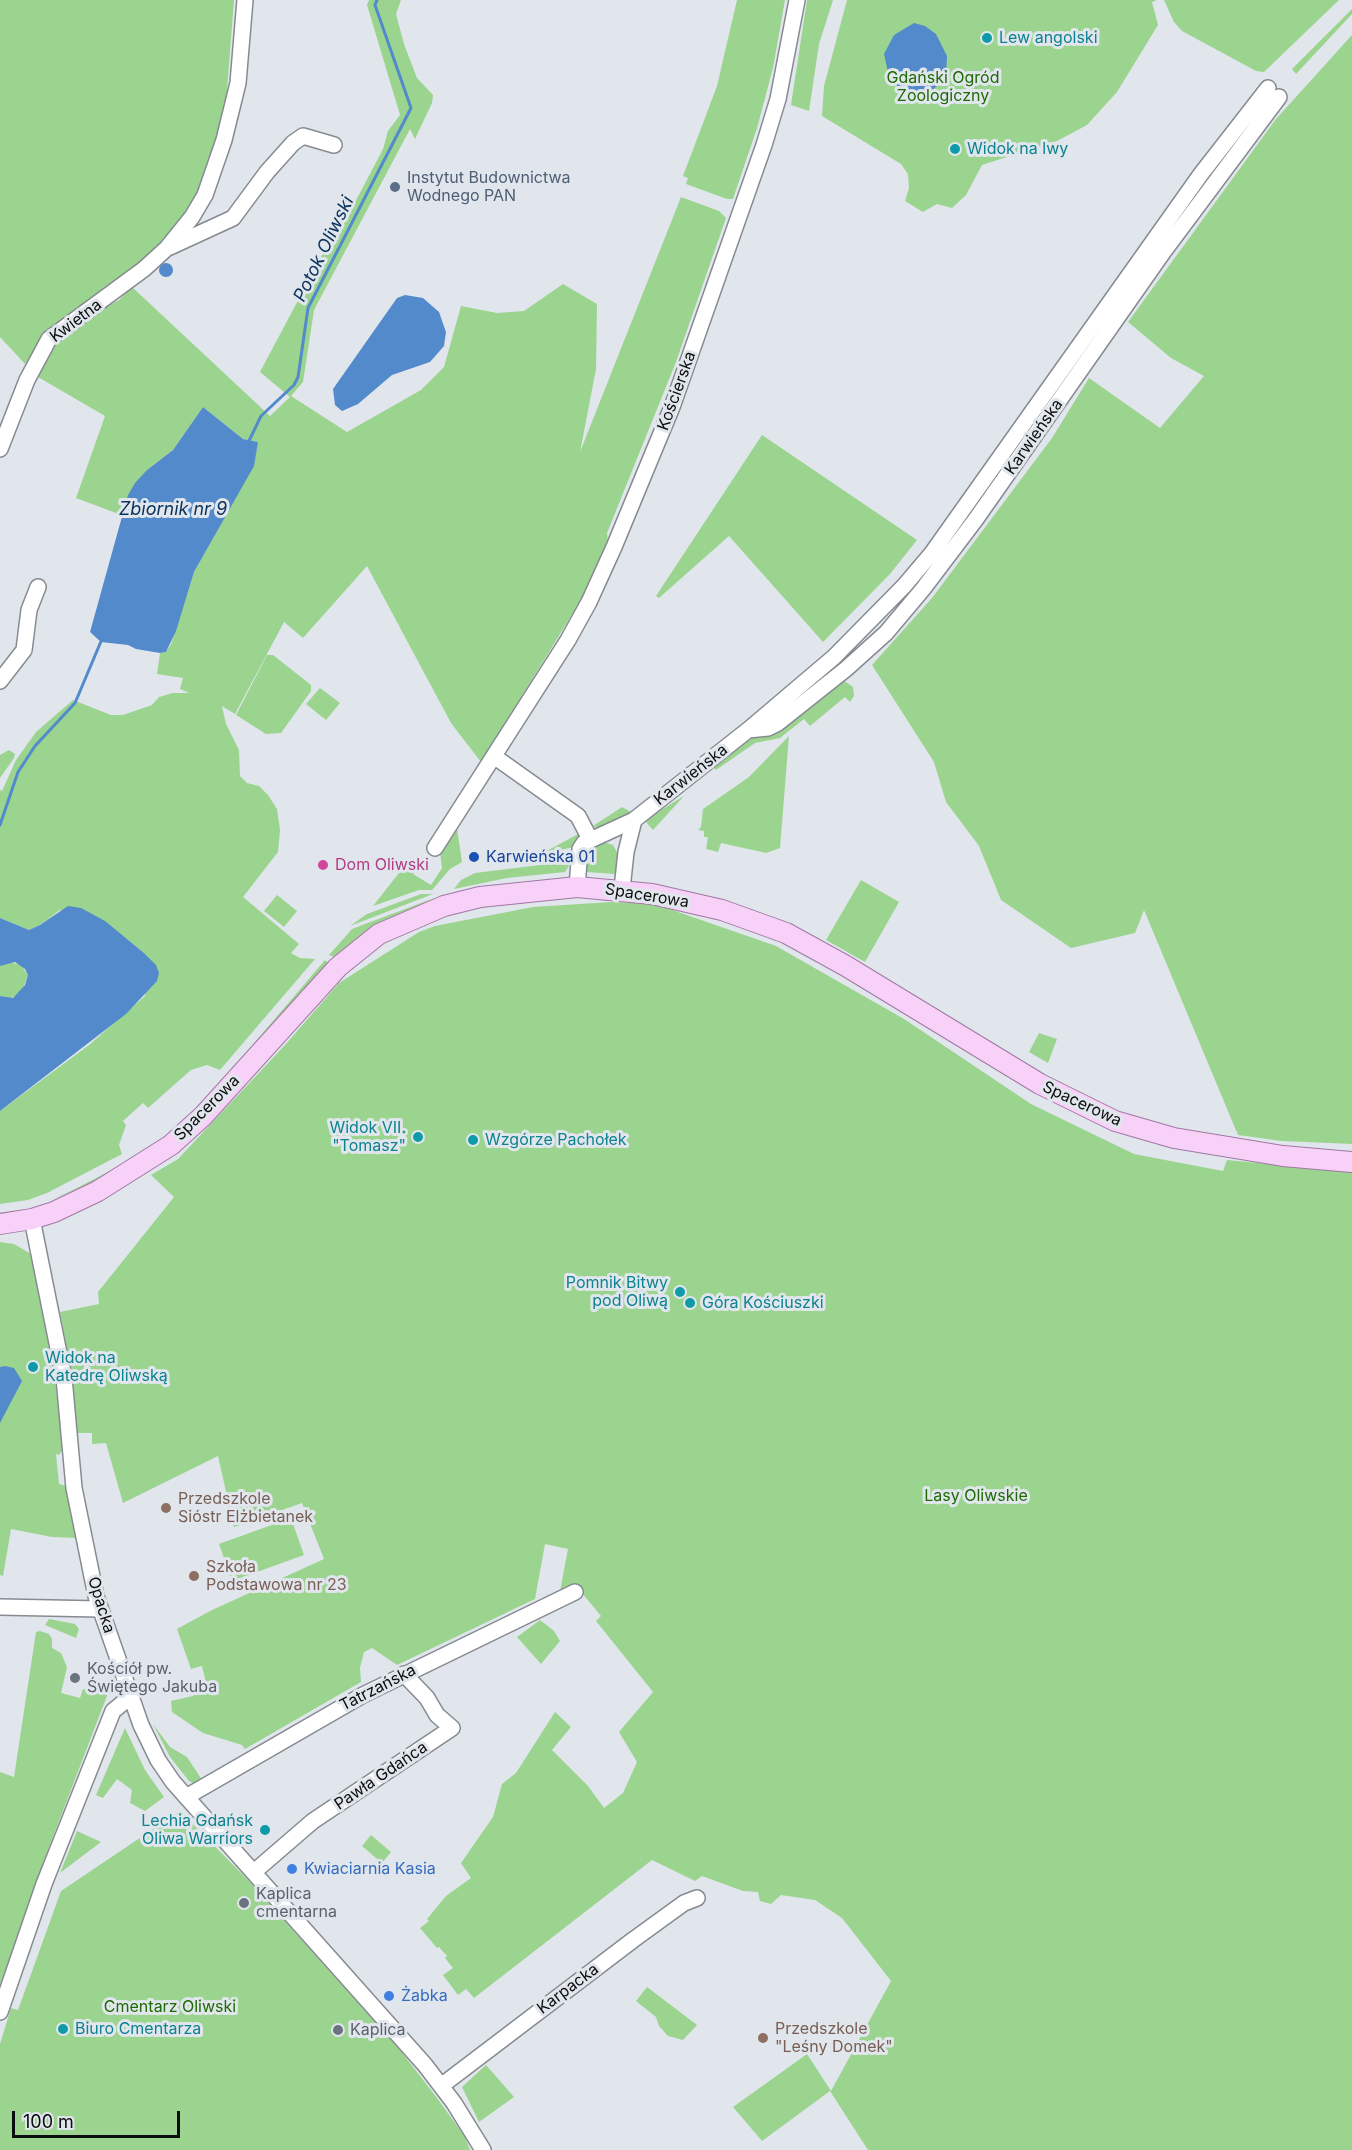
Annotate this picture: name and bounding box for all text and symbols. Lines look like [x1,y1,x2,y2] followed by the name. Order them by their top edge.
[999,28,1098,48] place label: Lew angolski
[980,31,994,45] marker: Lew angolski
[887,68,999,106] park label: Gdański Ogród Zoologiczny
[967,139,1068,159] place label: Widok na lwy
[948,142,962,156] marker: Widok na lwy
[407,168,571,206] place label: Instytut Budownictwa Wodnego PAN
[388,180,402,194] marker: Instytut Budownictwa Wodnego PAN
[289,193,359,305] water label: Potok Oliwski
[46,295,106,347] street label: Kwietna
[654,349,700,433] street label: Kościerska
[1001,396,1067,478] street label: Karwieńska
[119,499,227,521] water label: Zbiornik nr 9
[650,740,732,810] street label: Karwieńska
[486,847,595,867] place label: Karwieńska 01
[467,850,481,864] marker: Karwieńska 01
[335,855,429,875] place label: Dom Oliwski
[316,858,330,872] marker: Dom Oliwski
[604,880,690,912] street label: Spacerowa
[170,1071,244,1145] street label: Spacerowa
[1040,1077,1124,1131] street label: Spacerowa
[329,1118,406,1156] place label: Widok VII. "Tomasz"
[411,1130,425,1144] marker: Widok VII. "Tomasz"
[485,1130,627,1150] place label: Wzgórze Pachołek
[466,1133,480,1147] marker: Wzgórze Pachołek
[566,1273,668,1311] place label: Pomnik Bitwy pod Oliwą
[673,1285,687,1299] marker: Pomnik Bitwy pod Oliwą
[702,1293,824,1313] place label: Góra Kościuszki
[683,1296,697,1310] marker: Góra Kościuszki
[45,1348,168,1386] place label: Widok na Katedrę Oliwską
[26,1360,40,1374] marker: Widok na Katedrę Oliwską
[924,1486,1028,1506] park label: Lasy Oliwskie
[178,1489,313,1527] place label: Przedszkole Sióstr Elżbietanek
[159,1501,173,1515] marker: Przedszkole Sióstr Elżbietanek
[206,1557,347,1595] place label: Szkoła Podstawowa nr 23
[187,1569,201,1583] marker: Szkoła Podstawowa nr 23
[83,1574,119,1636] street label: Opacka
[87,1659,217,1697] place label: Kościół pw. Świętego Jakuba
[337,1661,419,1715] street label: Tatrzańska
[68,1671,82,1685] marker: Kościół pw. Świętego Jakuba
[331,1738,431,1814] street label: Pawła Gdańca
[141,1811,253,1849] place label: Lechia Gdańsk Oliwa Warriors
[258,1823,272,1837] marker: Lechia Gdańsk Oliwa Warriors
[304,1859,436,1879] place label: Kwiaciarnia Kasia
[285,1862,299,1876] marker: Kwiaciarnia Kasia
[256,1884,337,1922] place label: Kaplica cmentarna
[237,1896,251,1910] marker: Kaplica cmentarna
[534,1960,602,2018] street label: Karpacka
[401,1986,448,2006] place label: Żabka
[382,1989,396,2003] marker: Żabka
[104,1997,236,2017] park label: Cmentarz Oliwski
[75,2019,201,2039] place label: Biuro Cmentarza
[775,2019,893,2057] place label: Przedszkole "Leśny Domek"
[350,2020,406,2040] place label: Kaplica
[56,2022,70,2036] marker: Biuro Cmentarza
[331,2023,345,2037] marker: Kaplica
[756,2031,770,2045] marker: Przedszkole "Leśny Domek"
[15,2099,183,2137] scale bar
[23,2111,74,2132] text: 100 m

